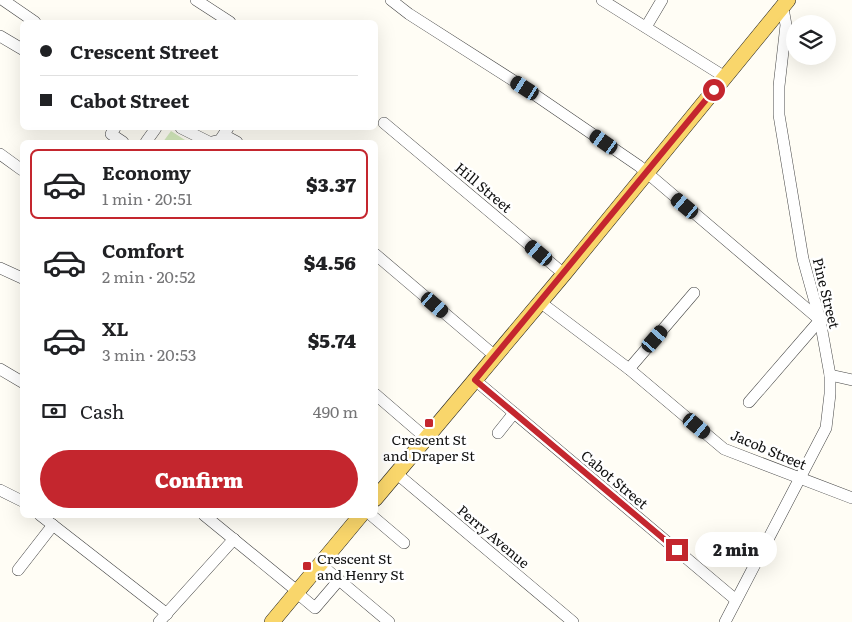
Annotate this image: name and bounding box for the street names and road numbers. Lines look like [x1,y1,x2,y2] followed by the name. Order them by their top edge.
[451,157,517,217] street label: Hill Street
[809,255,846,331] street label: Pine Street
[728,424,810,474] street label: Jacob Street
[577,445,653,513] street label: Cabot Street
[454,500,534,572] street label: Perry Avenue

